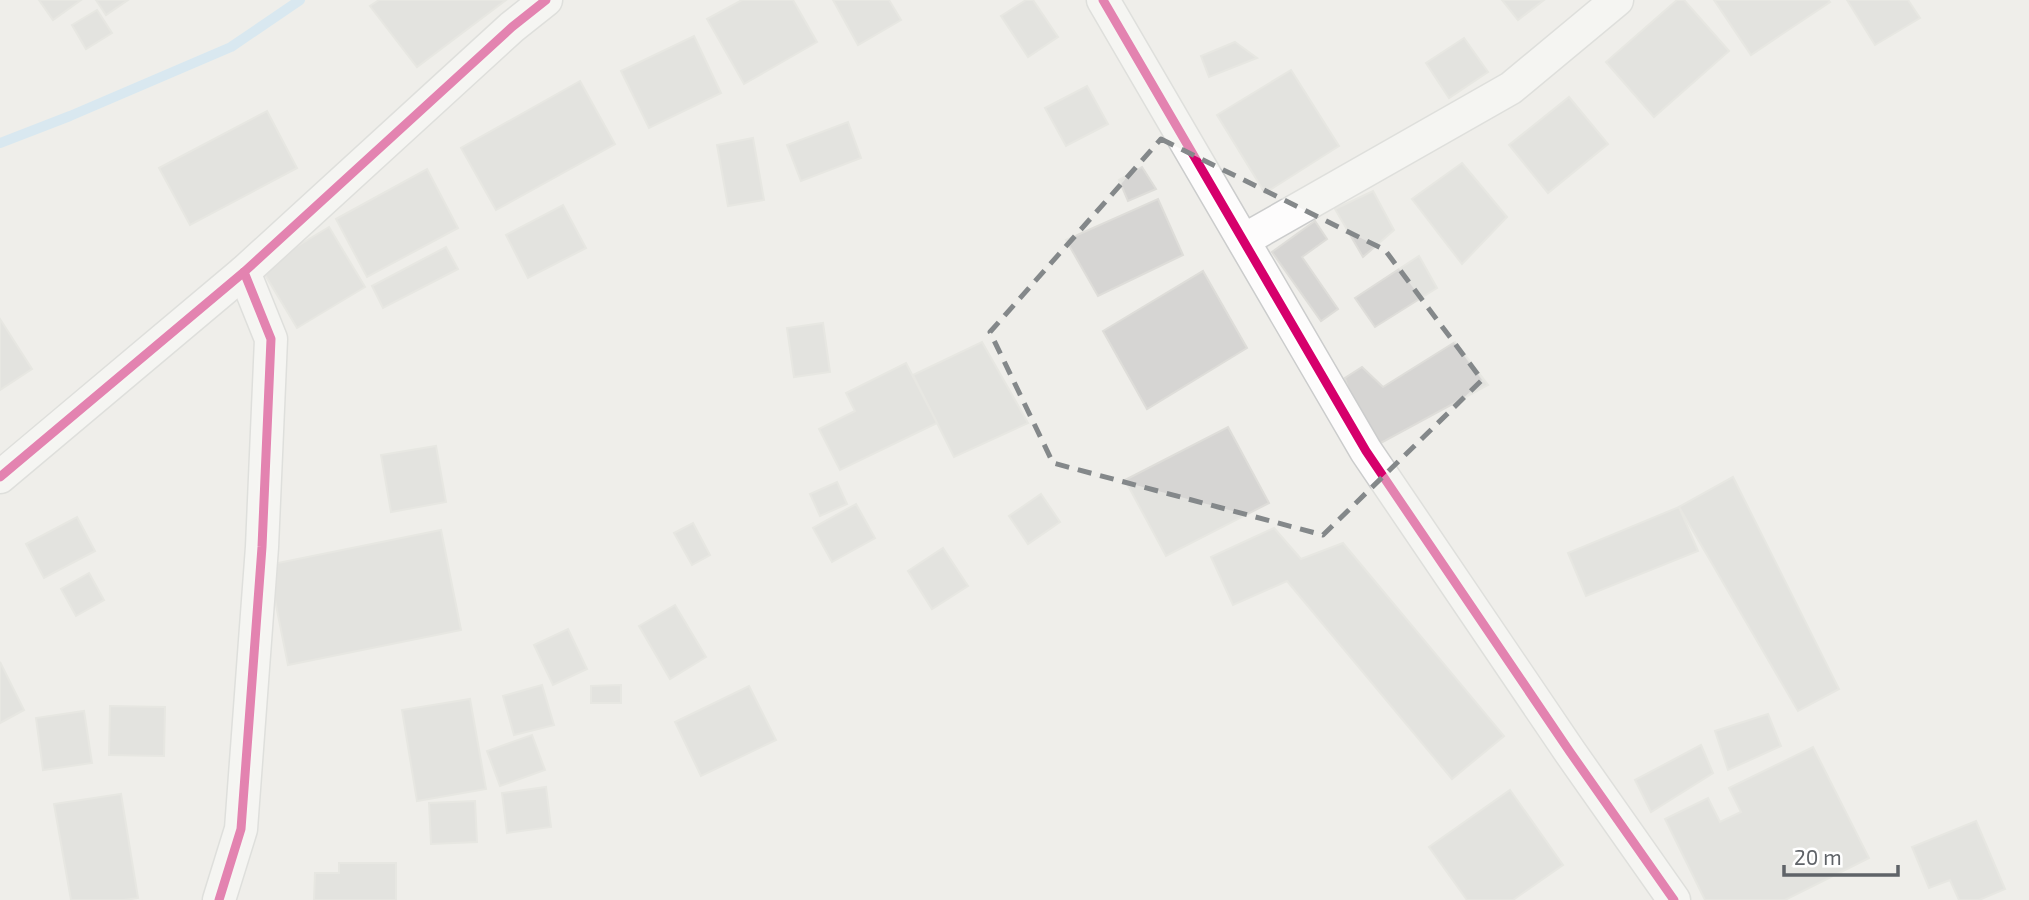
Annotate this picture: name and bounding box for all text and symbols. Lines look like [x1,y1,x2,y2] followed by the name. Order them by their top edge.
[1784,834,1898,878] scale bar
[1794,844,1842,869] text: 20 m

